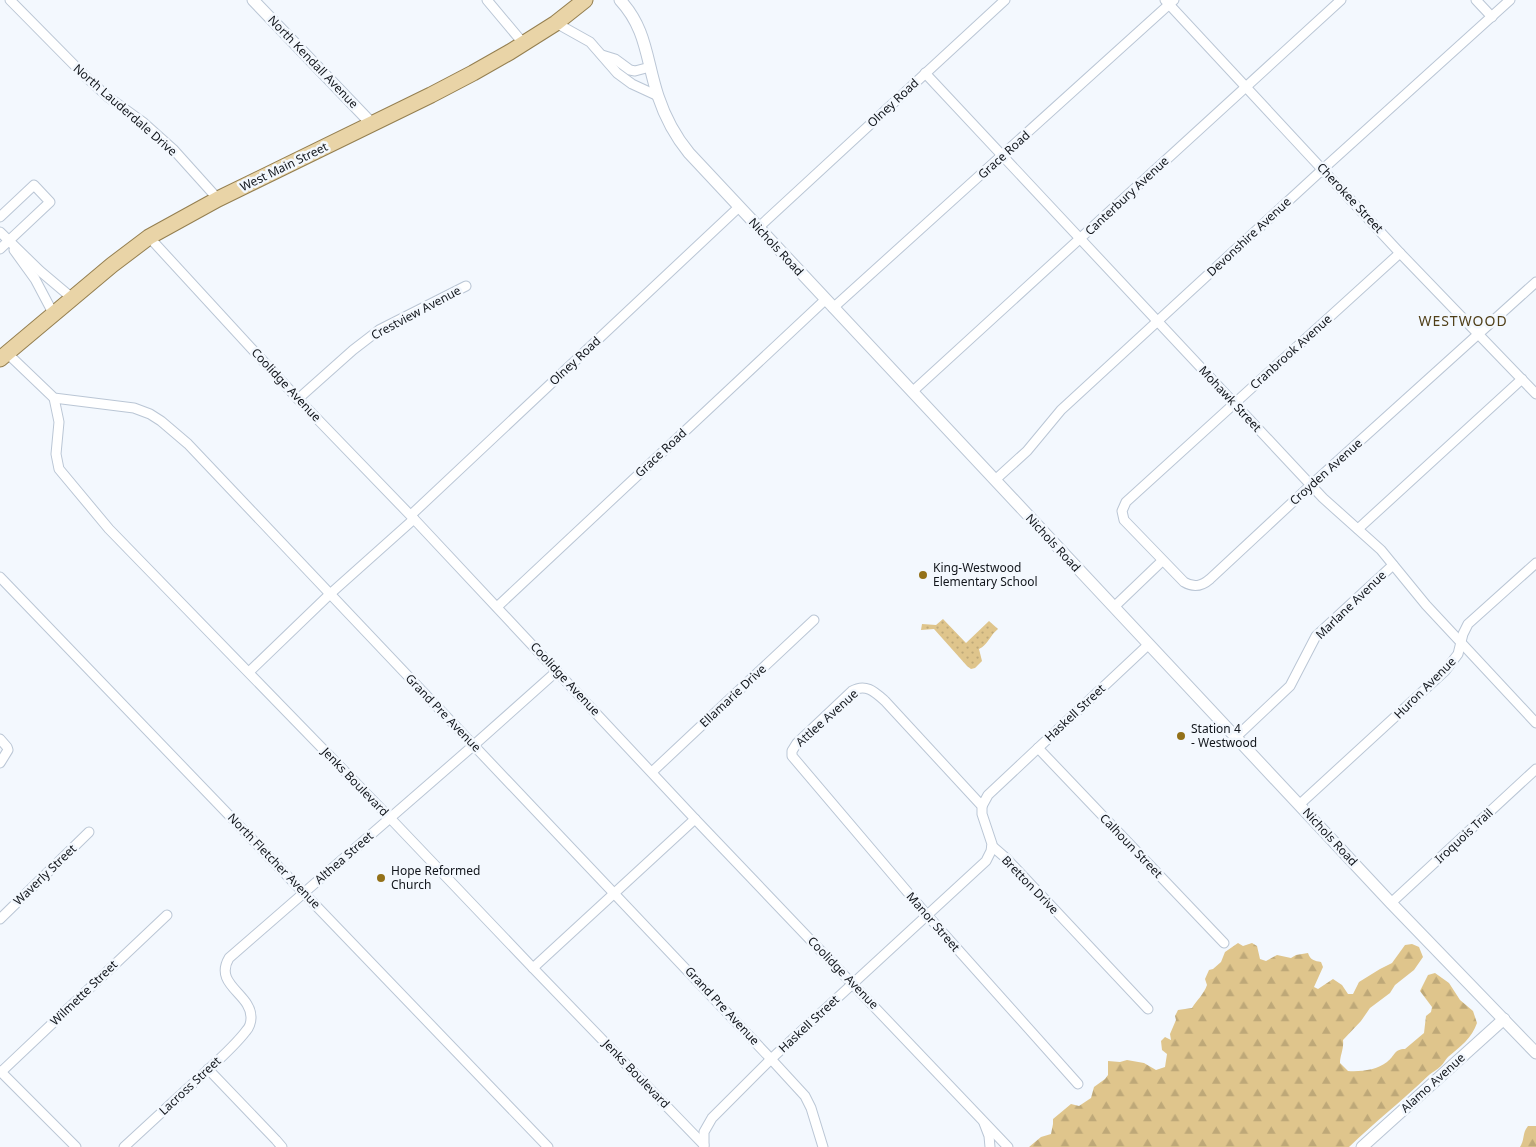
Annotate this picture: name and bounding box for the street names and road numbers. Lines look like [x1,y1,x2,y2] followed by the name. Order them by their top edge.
[264,11,362,112] street label: North Kendall Avenue
[70,60,181,160] street label: North Lauderdale Drive
[863,74,922,131] street label: Olney Road
[974,127,1033,183] street label: Grace Road
[237,138,331,195] street label: West Main Street
[1081,152,1172,239] street label: Canterbury Avenue
[1313,159,1388,237] street label: Cherokee Street
[1203,193,1295,280] street label: Devonshire Avenue
[745,214,808,279] street label: Nichols Road
[368,282,464,343] street label: Crestview Avenue
[1246,310,1335,393] street label: Cranbrook Avenue
[545,332,604,389] street label: Olney Road
[248,344,325,425] street label: Coolidge Avenue
[1195,362,1266,436] street label: Mohawk Street
[631,424,690,481] street label: Grace Road
[1286,434,1366,509] street label: Croyden Avenue
[1022,510,1085,575] street label: Nichols Road
[1312,566,1390,643] street label: Marlane Avenue
[527,638,604,719] street label: Coolidge Avenue
[1390,653,1459,722] street label: Huron Avenue
[696,660,770,731] street label: Ellamarie Drive
[402,670,485,755] street label: Grand Pre Avenue
[1041,680,1109,745] street label: Haskell Street
[792,685,862,750] street label: Attlee Avenue
[317,743,393,820] street label: Jenks Boulevard
[1299,804,1362,869] street label: Nichols Road
[1431,804,1496,867] street label: Iroquois Trail
[224,809,325,912] street label: North Fletcher Avenue
[1096,810,1167,882] street label: Calhoun Street
[311,827,377,888] street label: Althea Street
[9,840,80,909] street label: Waverly Street
[998,852,1063,918] street label: Bretton Drive
[903,888,964,956] street label: Manor Street
[804,933,883,1013] street label: Coolidge Avenue
[46,956,121,1029] street label: Wilmette Street
[681,963,764,1049] street label: Grand Pre Avenue
[775,991,843,1056] street label: Haskell Street
[598,1035,674,1112] street label: Jenks Boulevard
[1397,1049,1469,1116] street label: Alamo Avenue
[155,1052,225,1119] street label: Lacross Street

